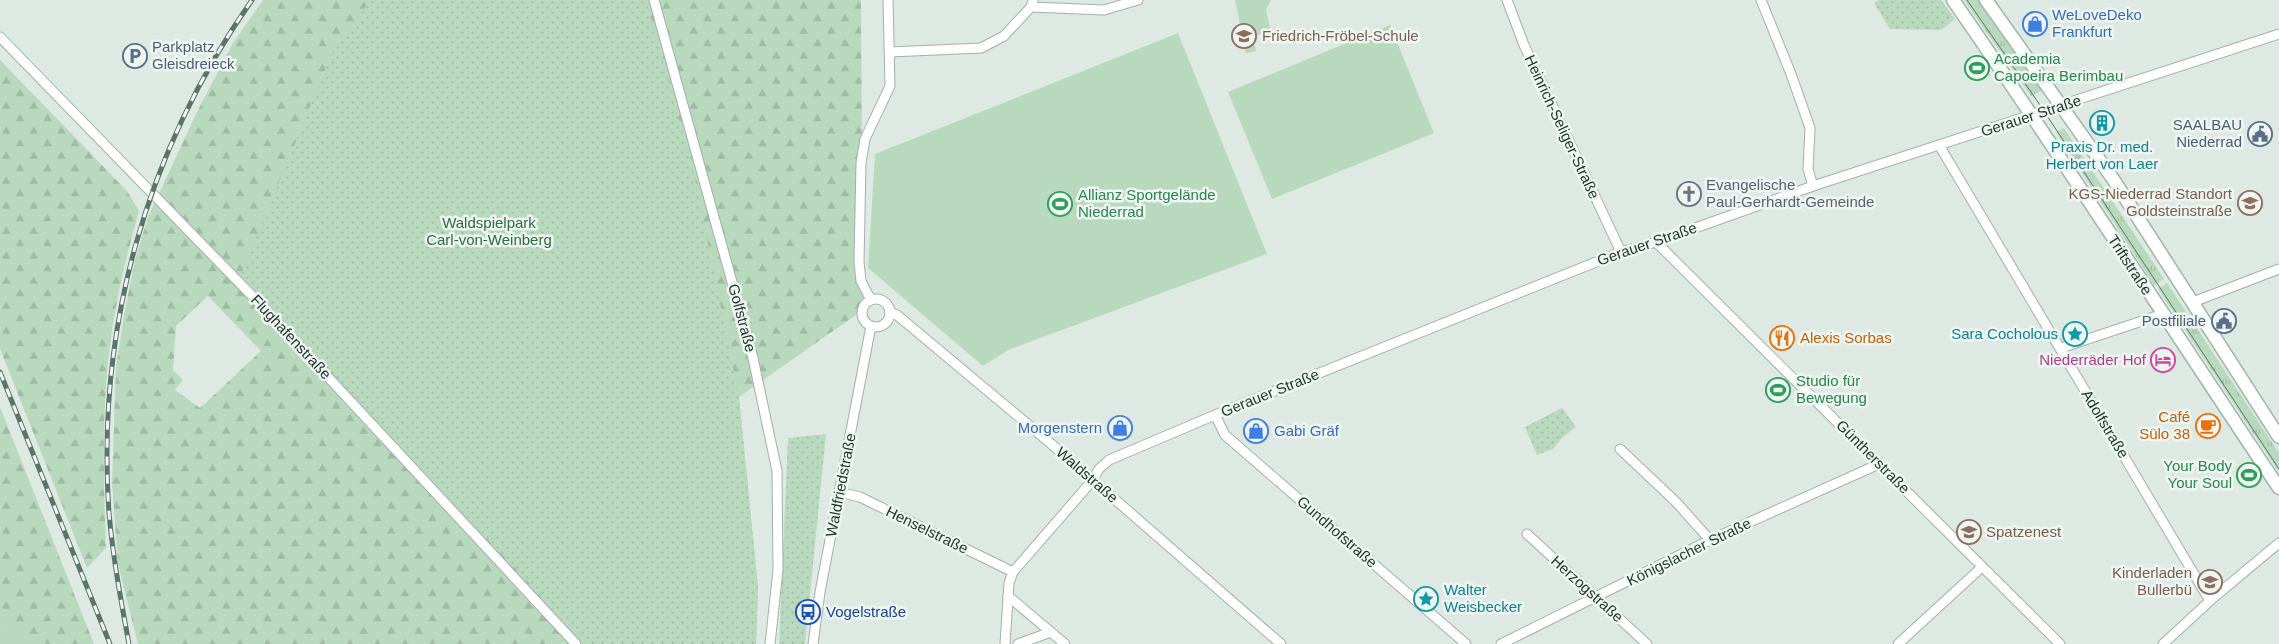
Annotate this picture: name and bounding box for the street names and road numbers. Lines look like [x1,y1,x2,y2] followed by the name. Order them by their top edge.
[1522,52,1603,201] street label: Heinrich-Seliger-Straße
[1979,91,2083,140] street label: Gerauer Straße
[1595,219,1699,269] street label: Gerauer Straße
[2105,232,2156,298] street label: Triftstraße
[725,282,760,354] street label: Golfstraße
[248,291,335,382] street label: Flughafenstraße
[1218,365,1321,420] street label: Gerauer Straße
[2078,386,2132,461] street label: Adolfstraße
[1833,416,1914,497] street label: Güntherstraße
[822,432,859,538] street label: Waldfriedstraße
[1053,443,1122,506] street label: Waldstraße
[1294,492,1381,571] street label: Gundhofstraße
[883,502,971,557] street label: Henselstraße
[1624,514,1754,589] street label: Königslacher Straße
[1548,552,1627,625] street label: Herzogstraße

